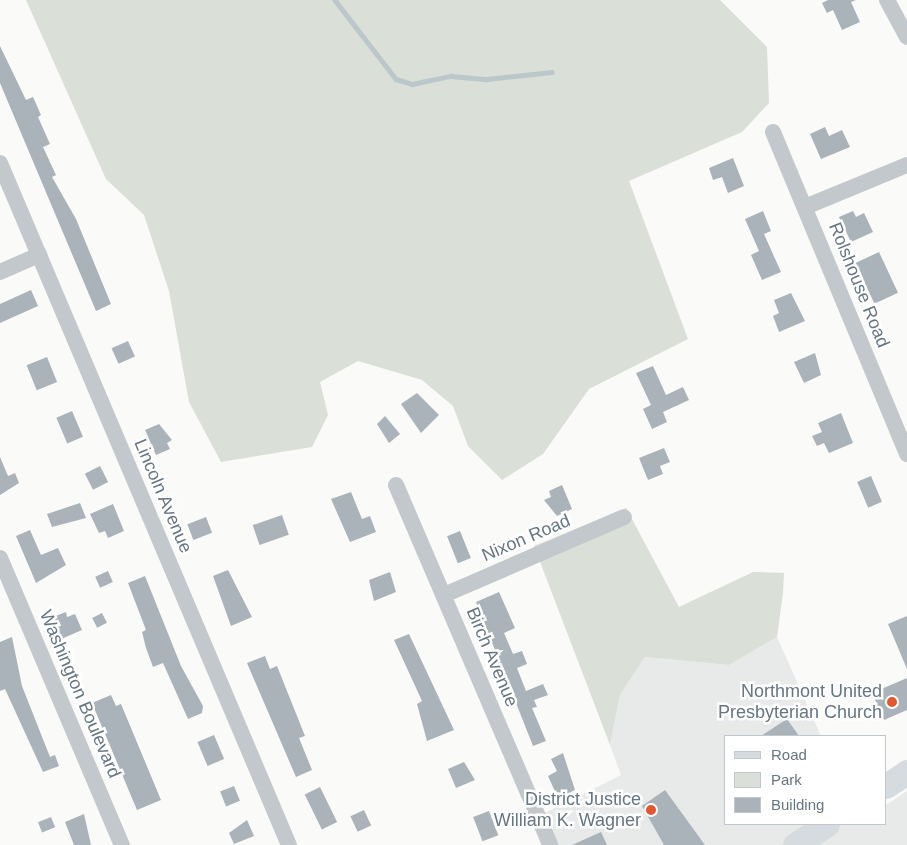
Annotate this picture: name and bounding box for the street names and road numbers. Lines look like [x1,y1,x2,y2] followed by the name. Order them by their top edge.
[824,219,894,351] street label: Rolshouse Road
[129,435,197,557] street label: Lincoln Avenue
[478,510,574,566] street label: Nixon Road
[461,604,523,710] street label: Birch Avenue
[35,607,125,781] street label: Washington Boulevard

